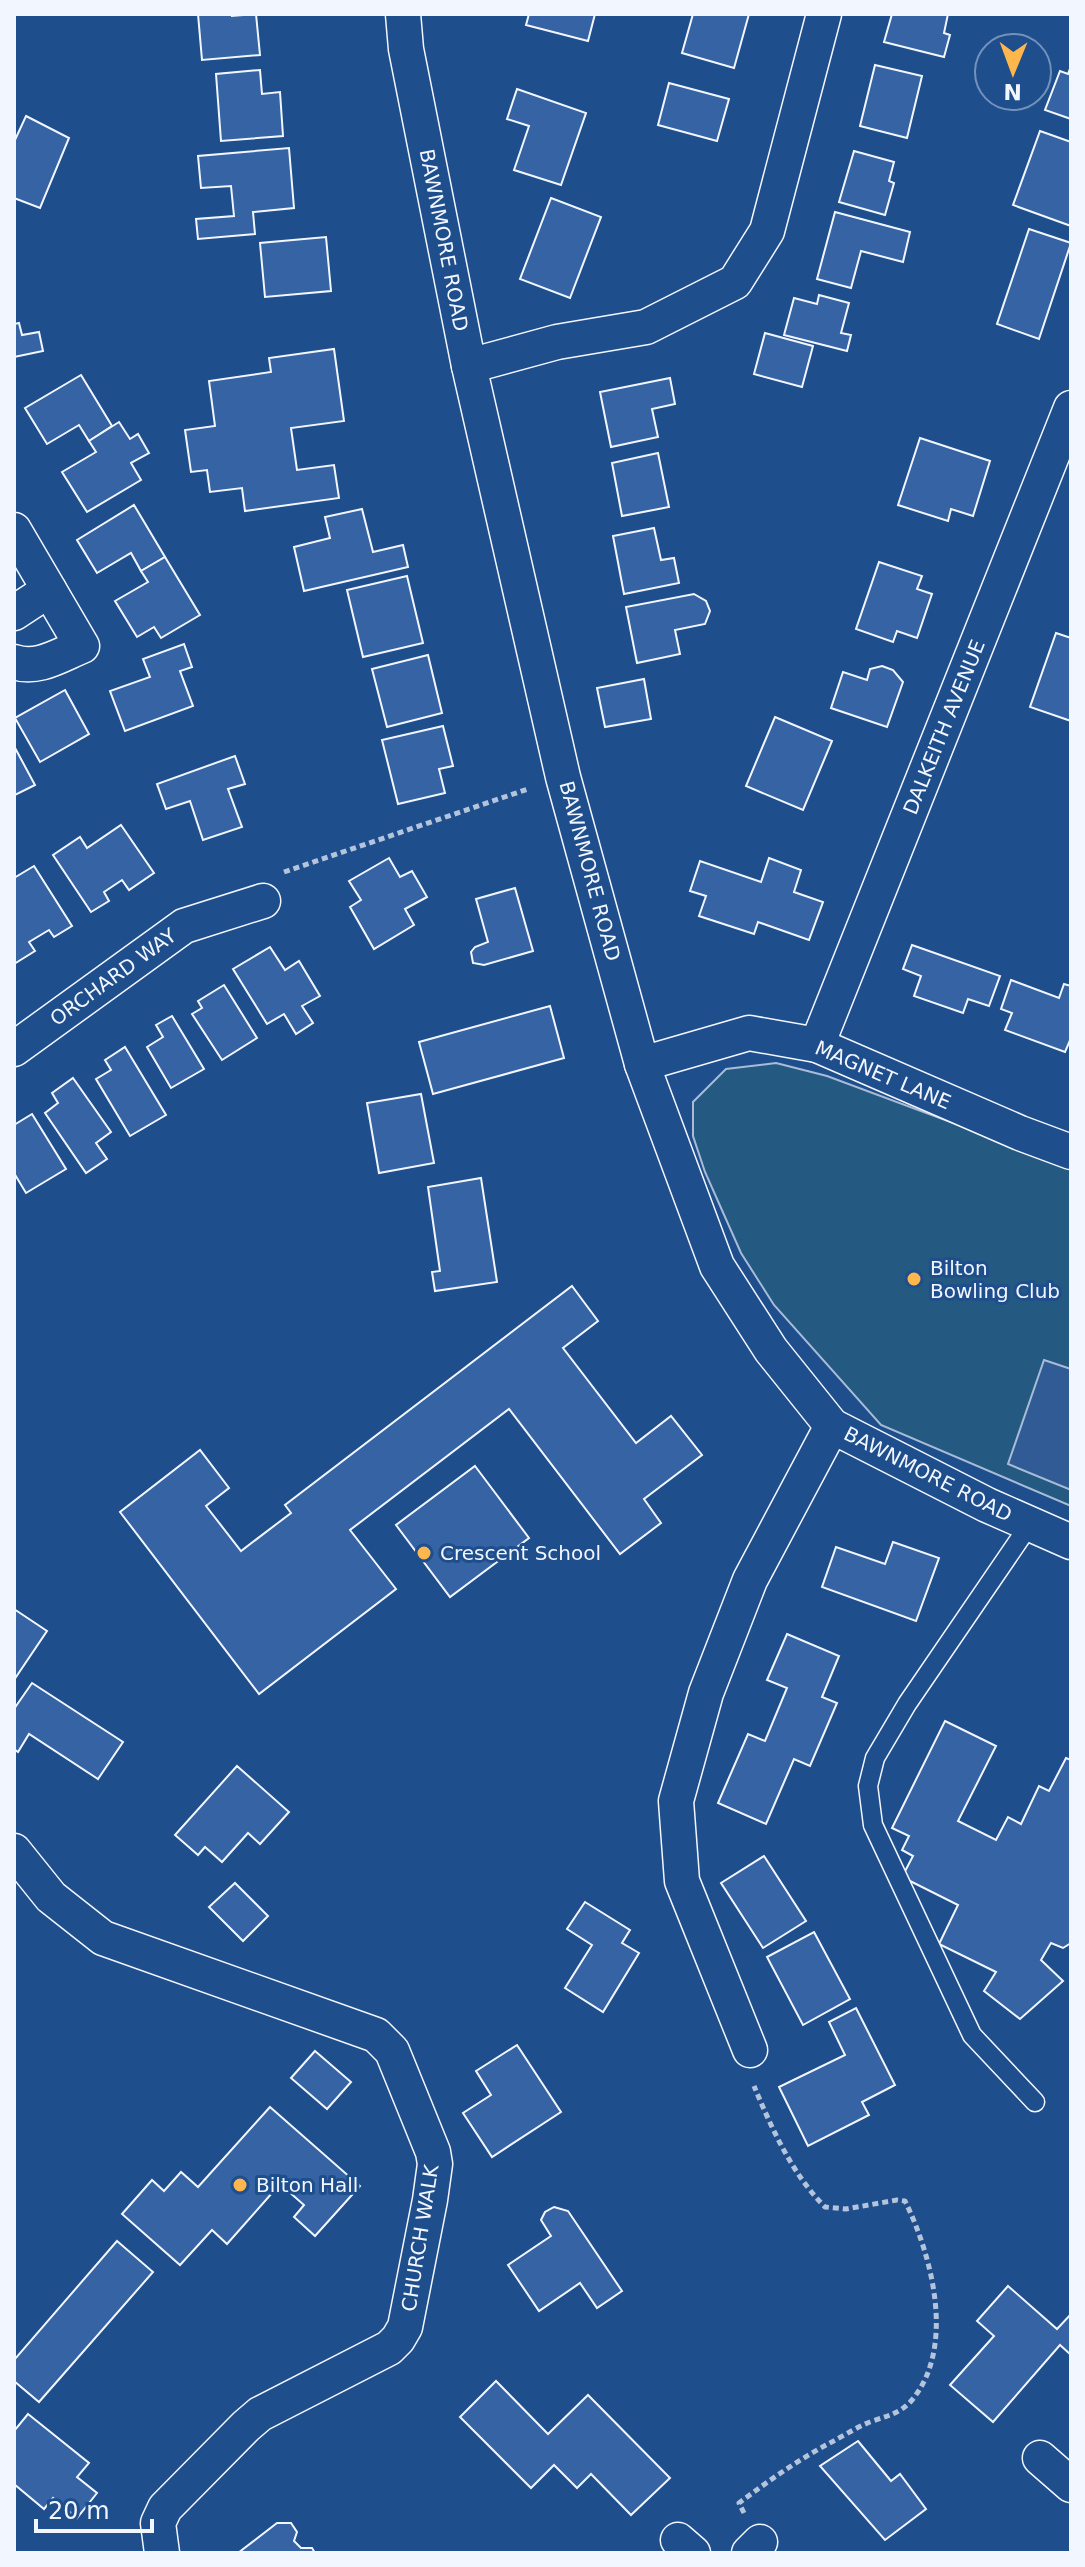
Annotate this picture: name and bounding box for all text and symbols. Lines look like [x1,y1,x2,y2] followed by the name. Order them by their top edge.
[973,32,1053,112] north arrow
[1003,79,1022,104] text: N
[415,147,473,333] street label: BAWNMORE ROAD
[898,636,990,818] street label: DALKEITH AVENUE
[554,778,626,964] street label: BAWNMORE ROAD
[45,923,181,1031] street label: ORCHARD WAY
[812,1036,954,1114] street label: MAGNET LANE
[930,1256,1060,1303] place label: Bilton Bowling Club
[905,1270,923,1288] marker: Bilton Bowling Club
[840,1421,1016,1527] street label: BAWNMORE ROAD
[440,1541,601,1565] place label: Crescent School
[415,1544,433,1562] marker: Crescent School
[397,2162,444,2313] street label: CHURCH WALK
[256,2173,358,2197] place label: Bilton Hall
[231,2176,249,2194] marker: Bilton Hall
[36,2483,152,2533] scale bar
[48,2497,110,2525] text: 20 m

